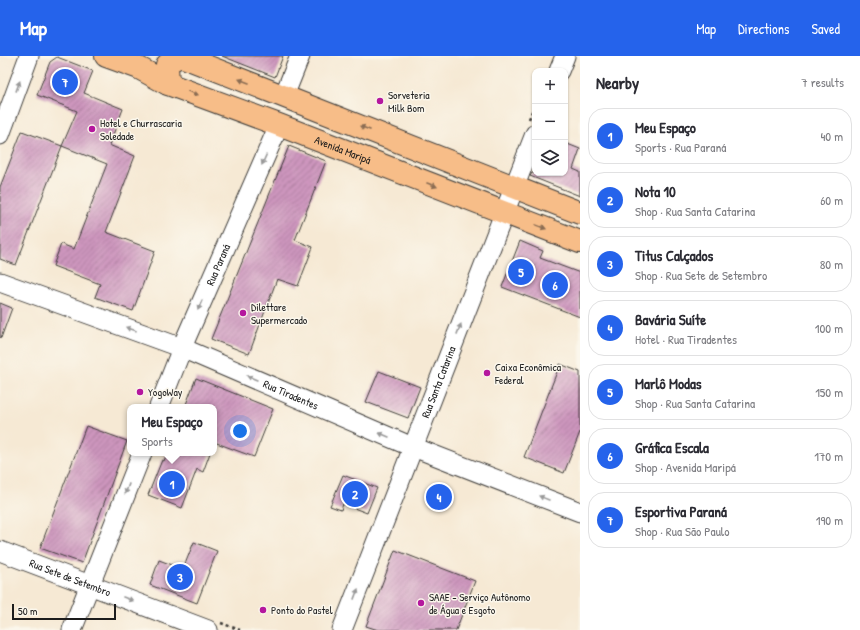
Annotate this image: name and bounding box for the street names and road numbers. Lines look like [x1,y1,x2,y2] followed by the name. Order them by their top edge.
[313,133,374,167] street label: Avenida Maripá
[203,241,233,288] street label: Rua Paraná
[418,344,459,420] street label: Rua Santa Catarina
[261,377,320,413] street label: Rua Tiradentes
[27,556,113,600] street label: Rua Sete de Setembro

